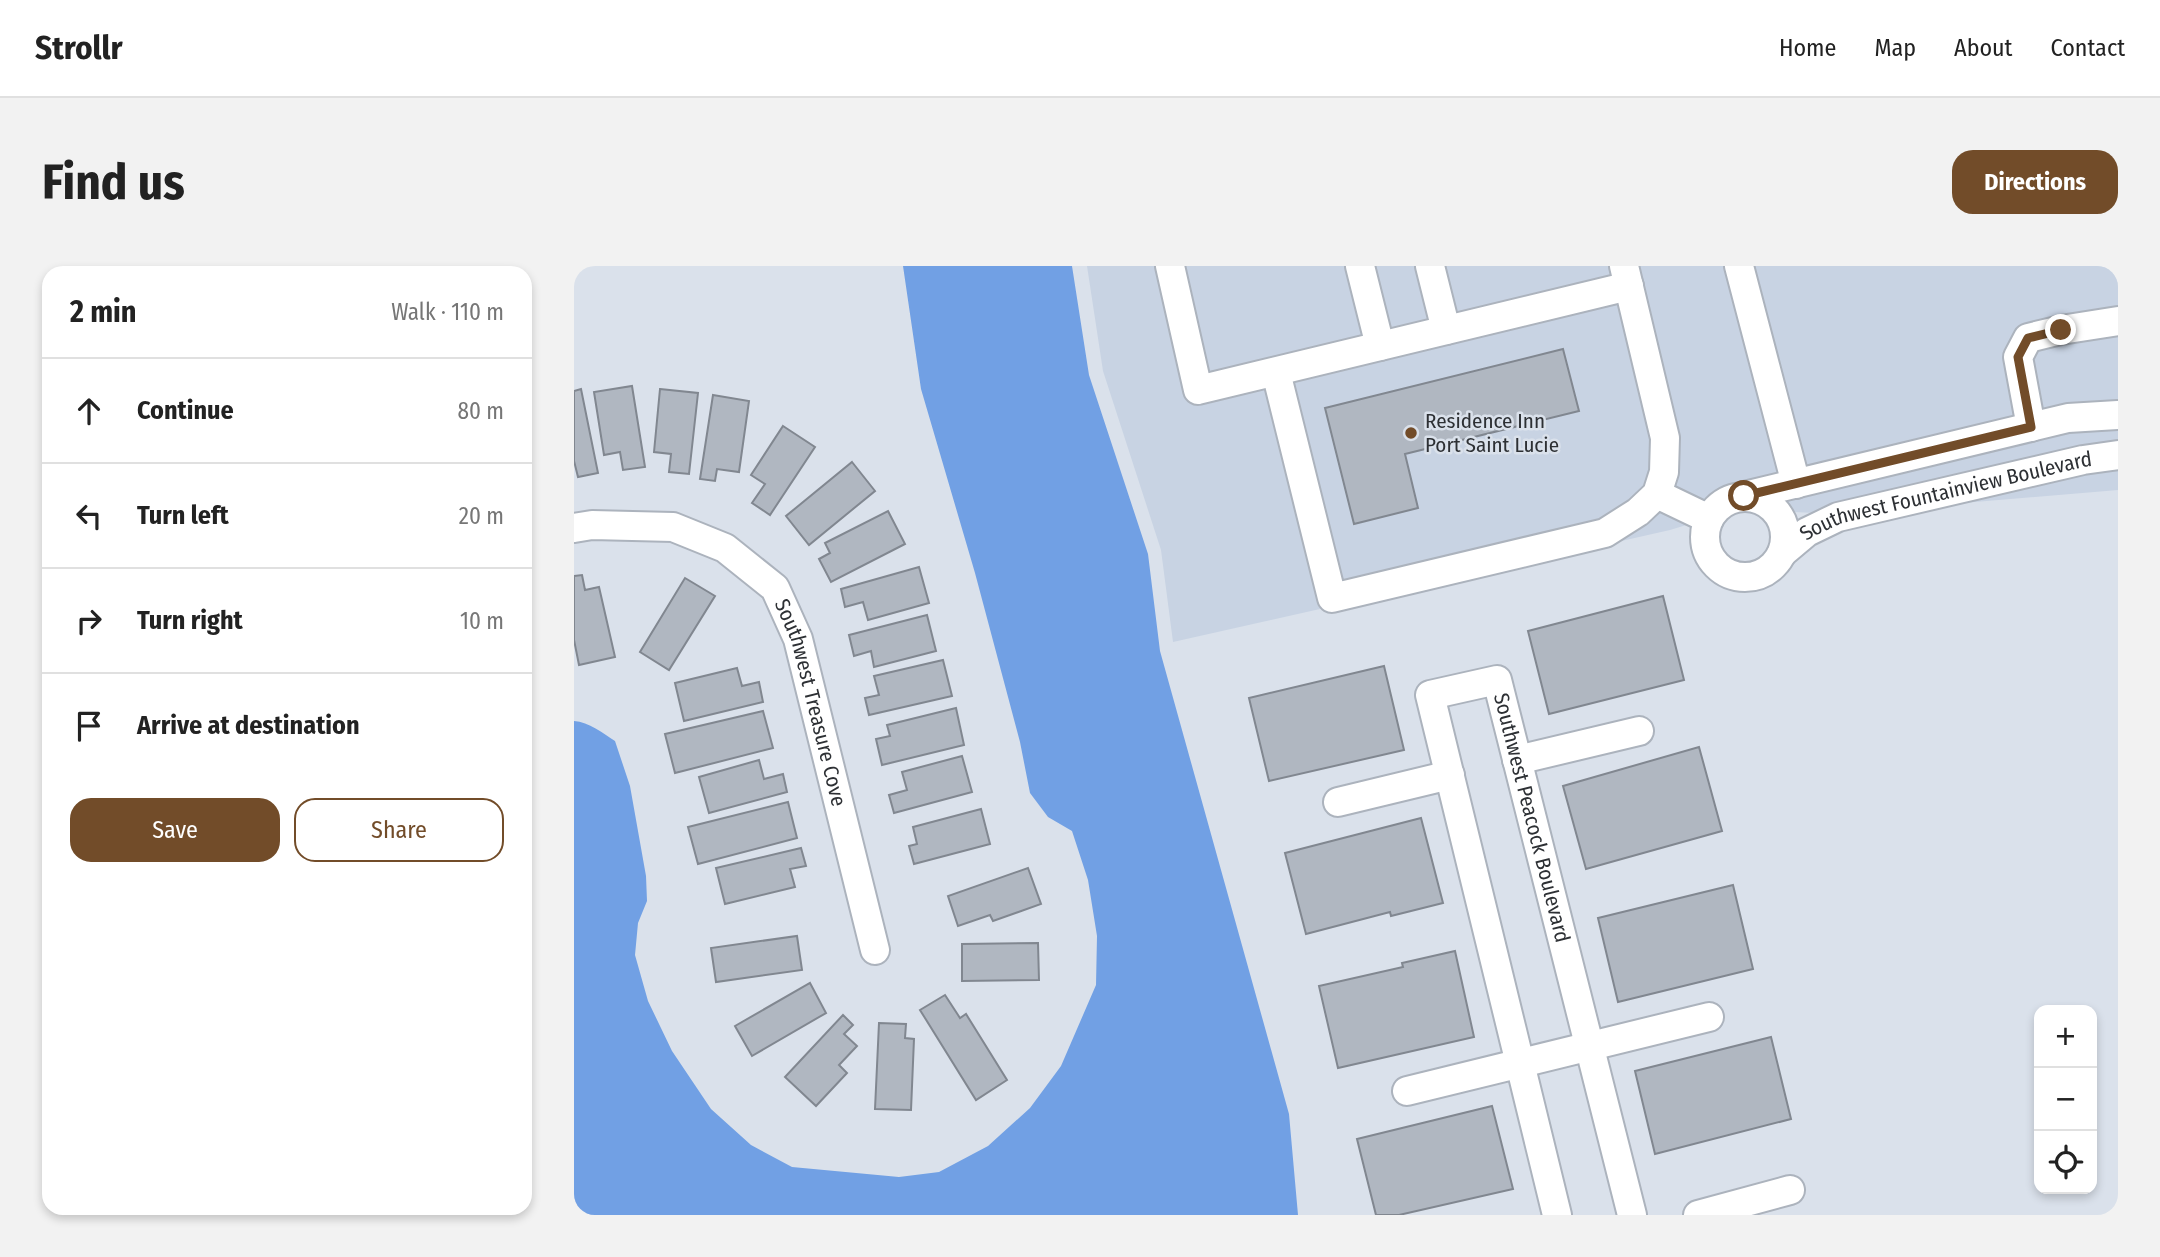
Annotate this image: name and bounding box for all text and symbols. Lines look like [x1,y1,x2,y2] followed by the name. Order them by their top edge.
[35,28,123,68] text: Strollr
[1779,34,1836,62] text: Home
[1874,34,1916,62] text: Map
[1954,34,2012,62] text: About
[2050,34,2125,62] text: Contact
[1952,150,2118,214] button: Directions
[42,153,185,212] text: Find us
[70,294,137,330] text: 2 min
[391,298,504,326] text: Walk · 110 m
[2045,314,2076,345] route end
[70,392,108,430] icon: ahead
[137,395,234,426] text: Continue
[457,397,504,425] text: 80 m
[1425,408,1559,458] place label: Residence Inn Port Saint Lucie
[1403,425,1419,441] marker: Residence Inn Port Saint Lucie
[1794,446,2093,546] street label: Southwest Fountainview Boulevard
[1728,480,1759,511] route start
[70,497,108,535] icon: left
[137,500,229,531] text: Turn left
[459,502,504,530] text: 20 m
[769,595,852,809] street label: Southwest Treasure Cove
[70,602,108,640] icon: right
[137,605,243,636] text: Turn right
[460,607,504,635] text: 10 m
[1488,690,1576,945] street label: Southwest Peacock Boulevard
[70,707,108,745] icon: arrive
[137,710,360,741] text: Arrive at destination
[70,798,280,862] button: Save
[294,798,504,862] button: Share
[2034,1005,2097,1194] map controls
[2034,1005,2097,1068] button: +
[2034,1068,2097,1131] button: −
[2034,1131,2097,1194] button: locate

